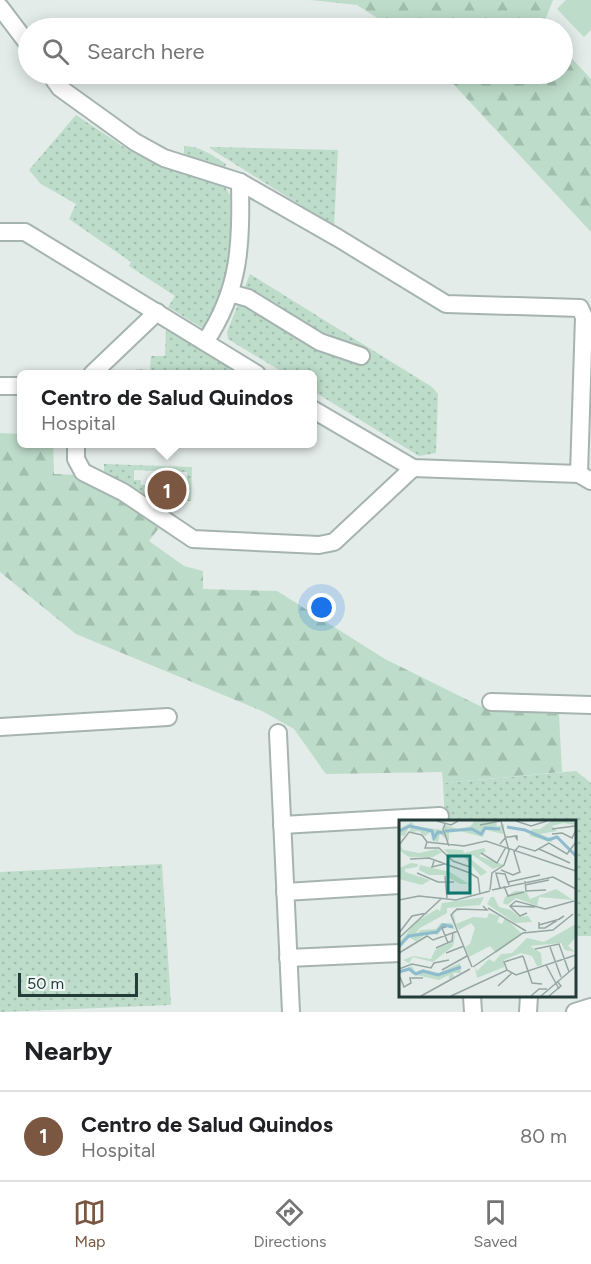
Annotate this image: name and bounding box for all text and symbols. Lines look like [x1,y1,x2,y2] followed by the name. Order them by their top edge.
[18,18,573,84] search box
[39,35,72,68] icon: search
[87,38,205,65] text: Search here
[17,370,317,448] popup
[41,384,293,411] text: Centro de Salud Quindos
[41,411,116,435] text: Hospital
[148,468,186,512] pin: 1
[307,593,336,622] your location
[399,820,576,997] inset map
[18,970,138,998] scale bar
[27,974,64,993] text: 50 m
[24,1035,112,1067] text: Nearby
[81,1111,333,1138] text: Centro de Salud Quindos
[39,1124,48,1148] text: 1
[520,1124,567,1148] text: 80 m
[81,1138,156,1162] text: Hospital
[73,1196,106,1251] tab: Map
[253,1196,326,1251] tab: Directions
[473,1196,518,1251] tab: Saved

